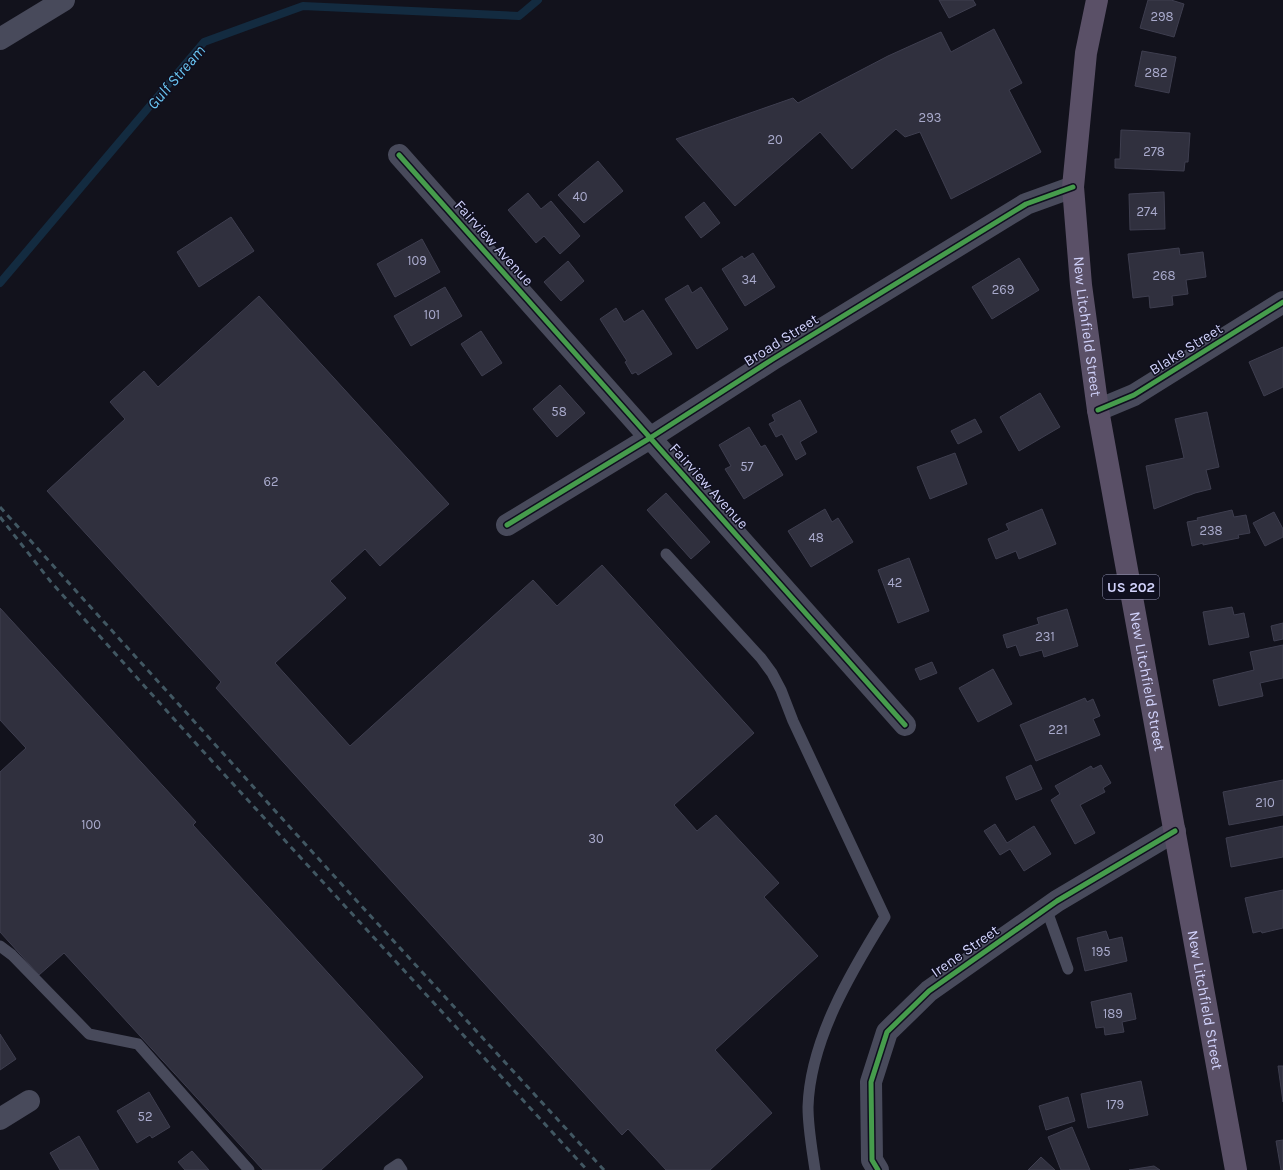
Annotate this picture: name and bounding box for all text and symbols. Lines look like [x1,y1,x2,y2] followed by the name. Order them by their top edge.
[1150,9,1174,24] house number: 298
[143,41,209,113] water label: Gulf Stream
[1144,65,1168,80] house number: 282
[919,110,941,125] house number: 293
[767,132,783,147] house number: 20
[1143,144,1165,159] house number: 278
[573,189,588,204] house number: 40
[451,196,537,290] street label: Fairview Avenue
[1137,204,1157,219] house number: 274
[407,253,427,268] house number: 109
[1070,256,1105,398] street label: New Litchfield Street
[1153,268,1175,283] house number: 268
[742,272,756,287] house number: 34
[992,282,1014,297] house number: 269
[424,307,440,322] house number: 101
[740,310,822,370] street label: Broad Street
[1146,319,1226,379] street label: Blake Street
[551,404,567,419] house number: 58
[666,439,752,533] street label: Fairview Avenue
[740,459,754,474] house number: 57
[264,474,278,489] house number: 62
[1199,523,1223,538] house number: 238
[808,530,824,545] house number: 48
[888,575,902,590] house number: 42
[1103,575,1159,599] road number: US 202
[1126,610,1169,753] street label: New Litchfield Street
[1035,629,1055,644] house number: 231
[1048,722,1068,737] house number: 221
[1255,795,1275,810] house number: 210
[81,817,101,832] house number: 100
[588,831,604,846] house number: 30
[928,921,1003,981] street label: Irene Street
[1184,929,1227,1072] street label: New Litchfield Street
[1091,944,1111,959] house number: 195
[1103,1006,1123,1021] house number: 189
[1106,1097,1124,1112] house number: 179
[138,1109,152,1124] house number: 52

